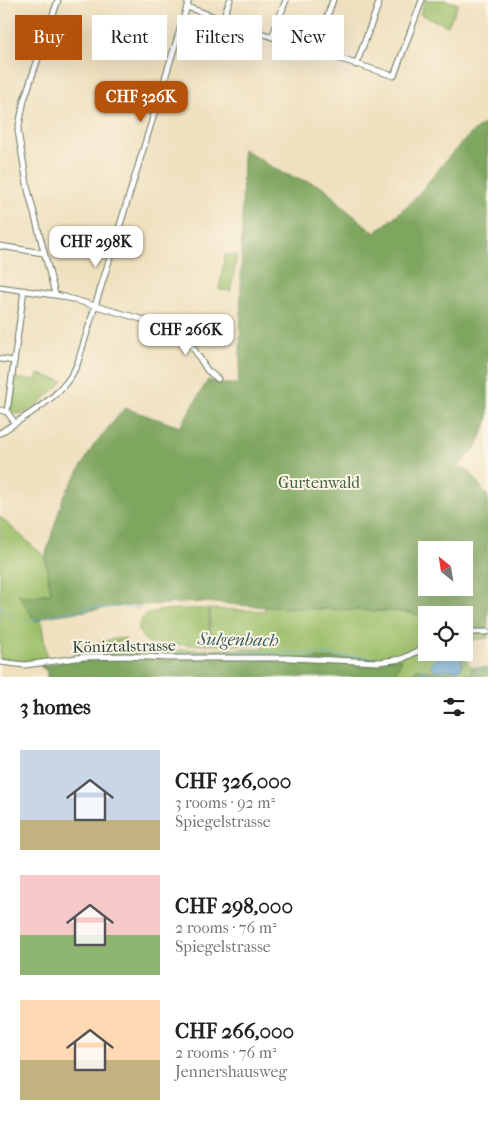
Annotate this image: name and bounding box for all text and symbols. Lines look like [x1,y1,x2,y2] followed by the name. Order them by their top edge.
[15,15,82,60] chip: Buy
[92,15,167,60] chip: Rent
[177,15,262,60] chip: Filters
[272,15,344,60] chip: New
[89,80,193,123] pin: CHF 326K
[106,87,176,106] text: CHF 326K
[44,226,148,268] pin: CHF 298K
[60,232,132,251] text: CHF 298K
[134,314,238,356] pin: CHF 266K
[150,320,222,339] text: CHF 266K
[278,473,360,492] park label: Gurtenwald
[418,541,472,596] north arrow
[418,541,473,661] map controls
[418,606,473,661] button: locate
[196,629,279,651] water label: Sulgenbach
[72,636,176,656] street label: Köniztalstrasse
[440,693,468,721] icon: filters
[20,695,91,719] text: 3 homes
[175,769,291,793] text: CHF 326,000
[60,770,120,830] icon: home
[175,793,275,812] text: 3 rooms · 92 m²
[175,812,271,831] text: Spiegelstrasse
[175,894,293,918] text: CHF 298,000
[60,895,120,955] icon: home
[175,918,276,937] text: 2 rooms · 76 m²
[175,937,271,956] text: Spiegelstrasse
[175,1019,294,1043] text: CHF 266,000
[60,1020,120,1080] icon: home
[175,1043,276,1062] text: 2 rooms · 76 m²
[175,1062,287,1081] text: Jennershausweg

